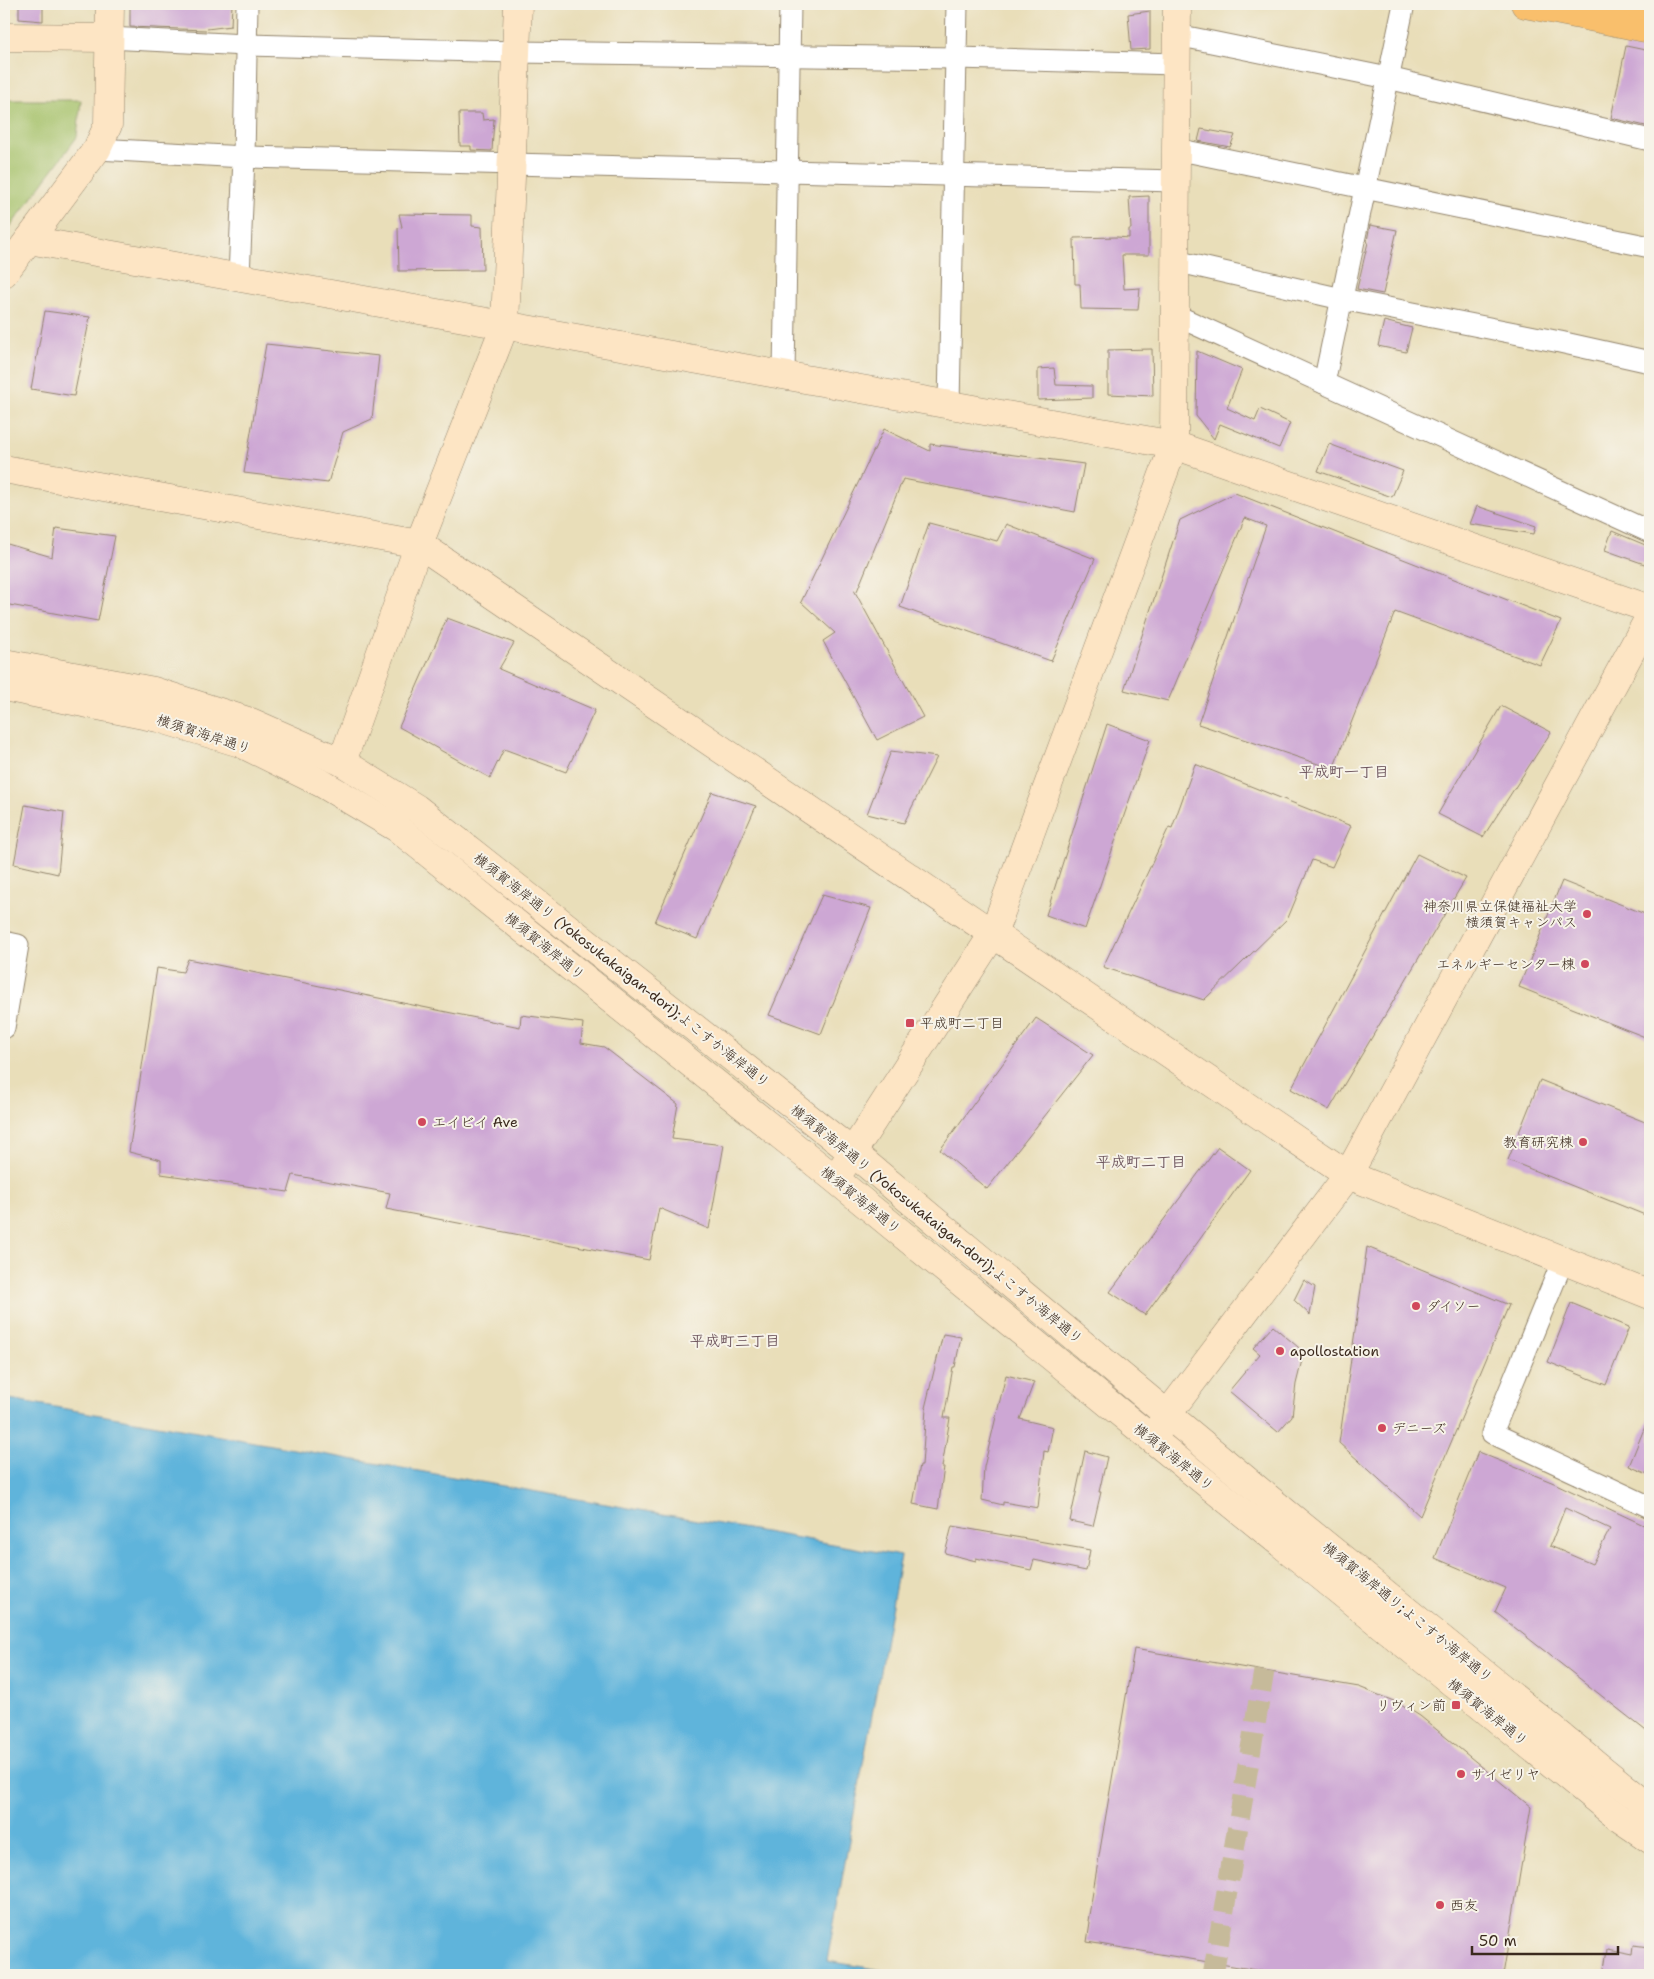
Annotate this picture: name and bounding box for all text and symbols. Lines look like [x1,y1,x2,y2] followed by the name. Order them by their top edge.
[155,710,253,758] street label: 横須賀海岸通り
[1299,762,1389,782] district label: 平成町一丁目
[470,849,774,1091] street label: 横須賀海岸通り (Yokosukakaigan-dori);よこすか海岸通り
[1423,897,1577,931] place label: 神奈川県立保健福祉大学 横須賀キャンパス
[501,908,589,984] street label: 横須賀海岸通り
[1581,908,1593,920] marker: 神奈川県立保健福祉大学 横須賀キャンパス
[1436,955,1576,973] place label: エネルギーセンター棟
[1579,958,1591,970] marker: エネルギーセンター棟
[920,1014,1004,1032] place label: 平成町二丁目
[904,1017,916,1029] marker: 平成町二丁目
[787,1100,1087,1348] street label: 横須賀海岸通り (Yokosukakaigan-dori);よこすか海岸通り
[432,1113,518,1131] place label: エイビイ Ave
[416,1116,428,1128] marker: エイビイ Ave
[1503,1133,1574,1151] place label: 教育研究棟
[1577,1136,1589,1148] marker: 教育研究棟
[1096,1152,1186,1172] district label: 平成町二丁目
[817,1162,905,1238] street label: 横須賀海岸通り
[1426,1297,1481,1315] place label: ダイソー
[1410,1300,1422,1312] marker: ダイソー
[690,1331,780,1351] district label: 平成町三丁目
[1290,1342,1380,1360] place label: apollostation
[1274,1345,1286,1357] marker: apollostation
[1130,1419,1218,1495] street label: 横須賀海岸通り
[1392,1419,1446,1437] place label: デニーズ
[1376,1422,1388,1434] marker: デニーズ
[1319,1538,1497,1686] street label: 横須賀海岸通り;よこすか海岸通り
[1444,1674,1532,1750] street label: 横須賀海岸通り
[1376,1696,1446,1714] place label: リヴィン前
[1450,1699,1462,1711] marker: リヴィン前
[1471,1765,1540,1783] place label: サイゼリヤ
[1455,1768,1467,1780] marker: サイゼリヤ
[1450,1896,1478,1914] place label: 西友
[1434,1899,1446,1911] marker: 西友
[1472,1924,1618,1956] scale bar
[1479,1931,1517,1951] text: 50 m

